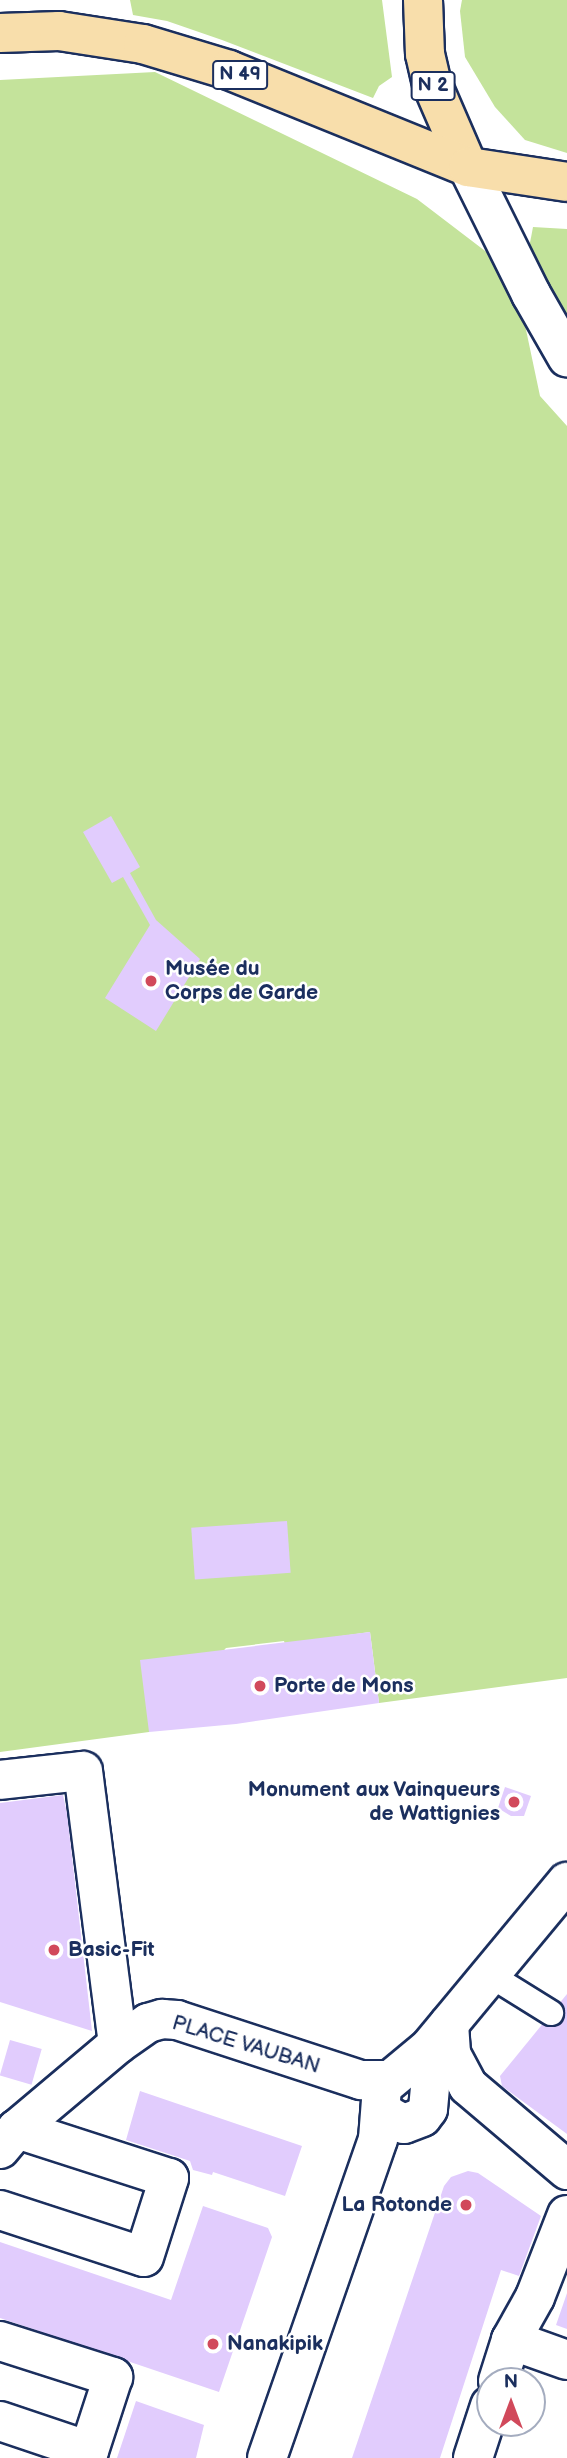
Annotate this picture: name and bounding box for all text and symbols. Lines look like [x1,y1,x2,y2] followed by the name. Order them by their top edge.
[212,60,268,90] road number: N 49
[410,71,456,102] road number: N 2
[165,956,318,1006] place label: Musée du Corps de Garde
[143,973,159,989] marker: Musée du Corps de Garde
[274,1673,413,1699] place label: Porte de Mons
[252,1678,268,1694] marker: Porte de Mons
[247,1777,500,1827] place label: Monument aux Vainqueurs de Wattignies
[506,1794,522,1810] marker: Monument aux Vainqueurs de Wattignies
[68,1937,155,1963] place label: Basic-Fit
[46,1942,62,1958] marker: Basic-Fit
[169,2010,323,2080] street label: PLACE VAUBAN
[341,2192,452,2218] place label: La Rotonde
[458,2197,474,2213] marker: La Rotonde
[227,2331,323,2357] place label: Nanakipik
[205,2336,221,2352] marker: Nanakipik
[476,2367,546,2437] north arrow
[504,2371,518,2394] text: N

